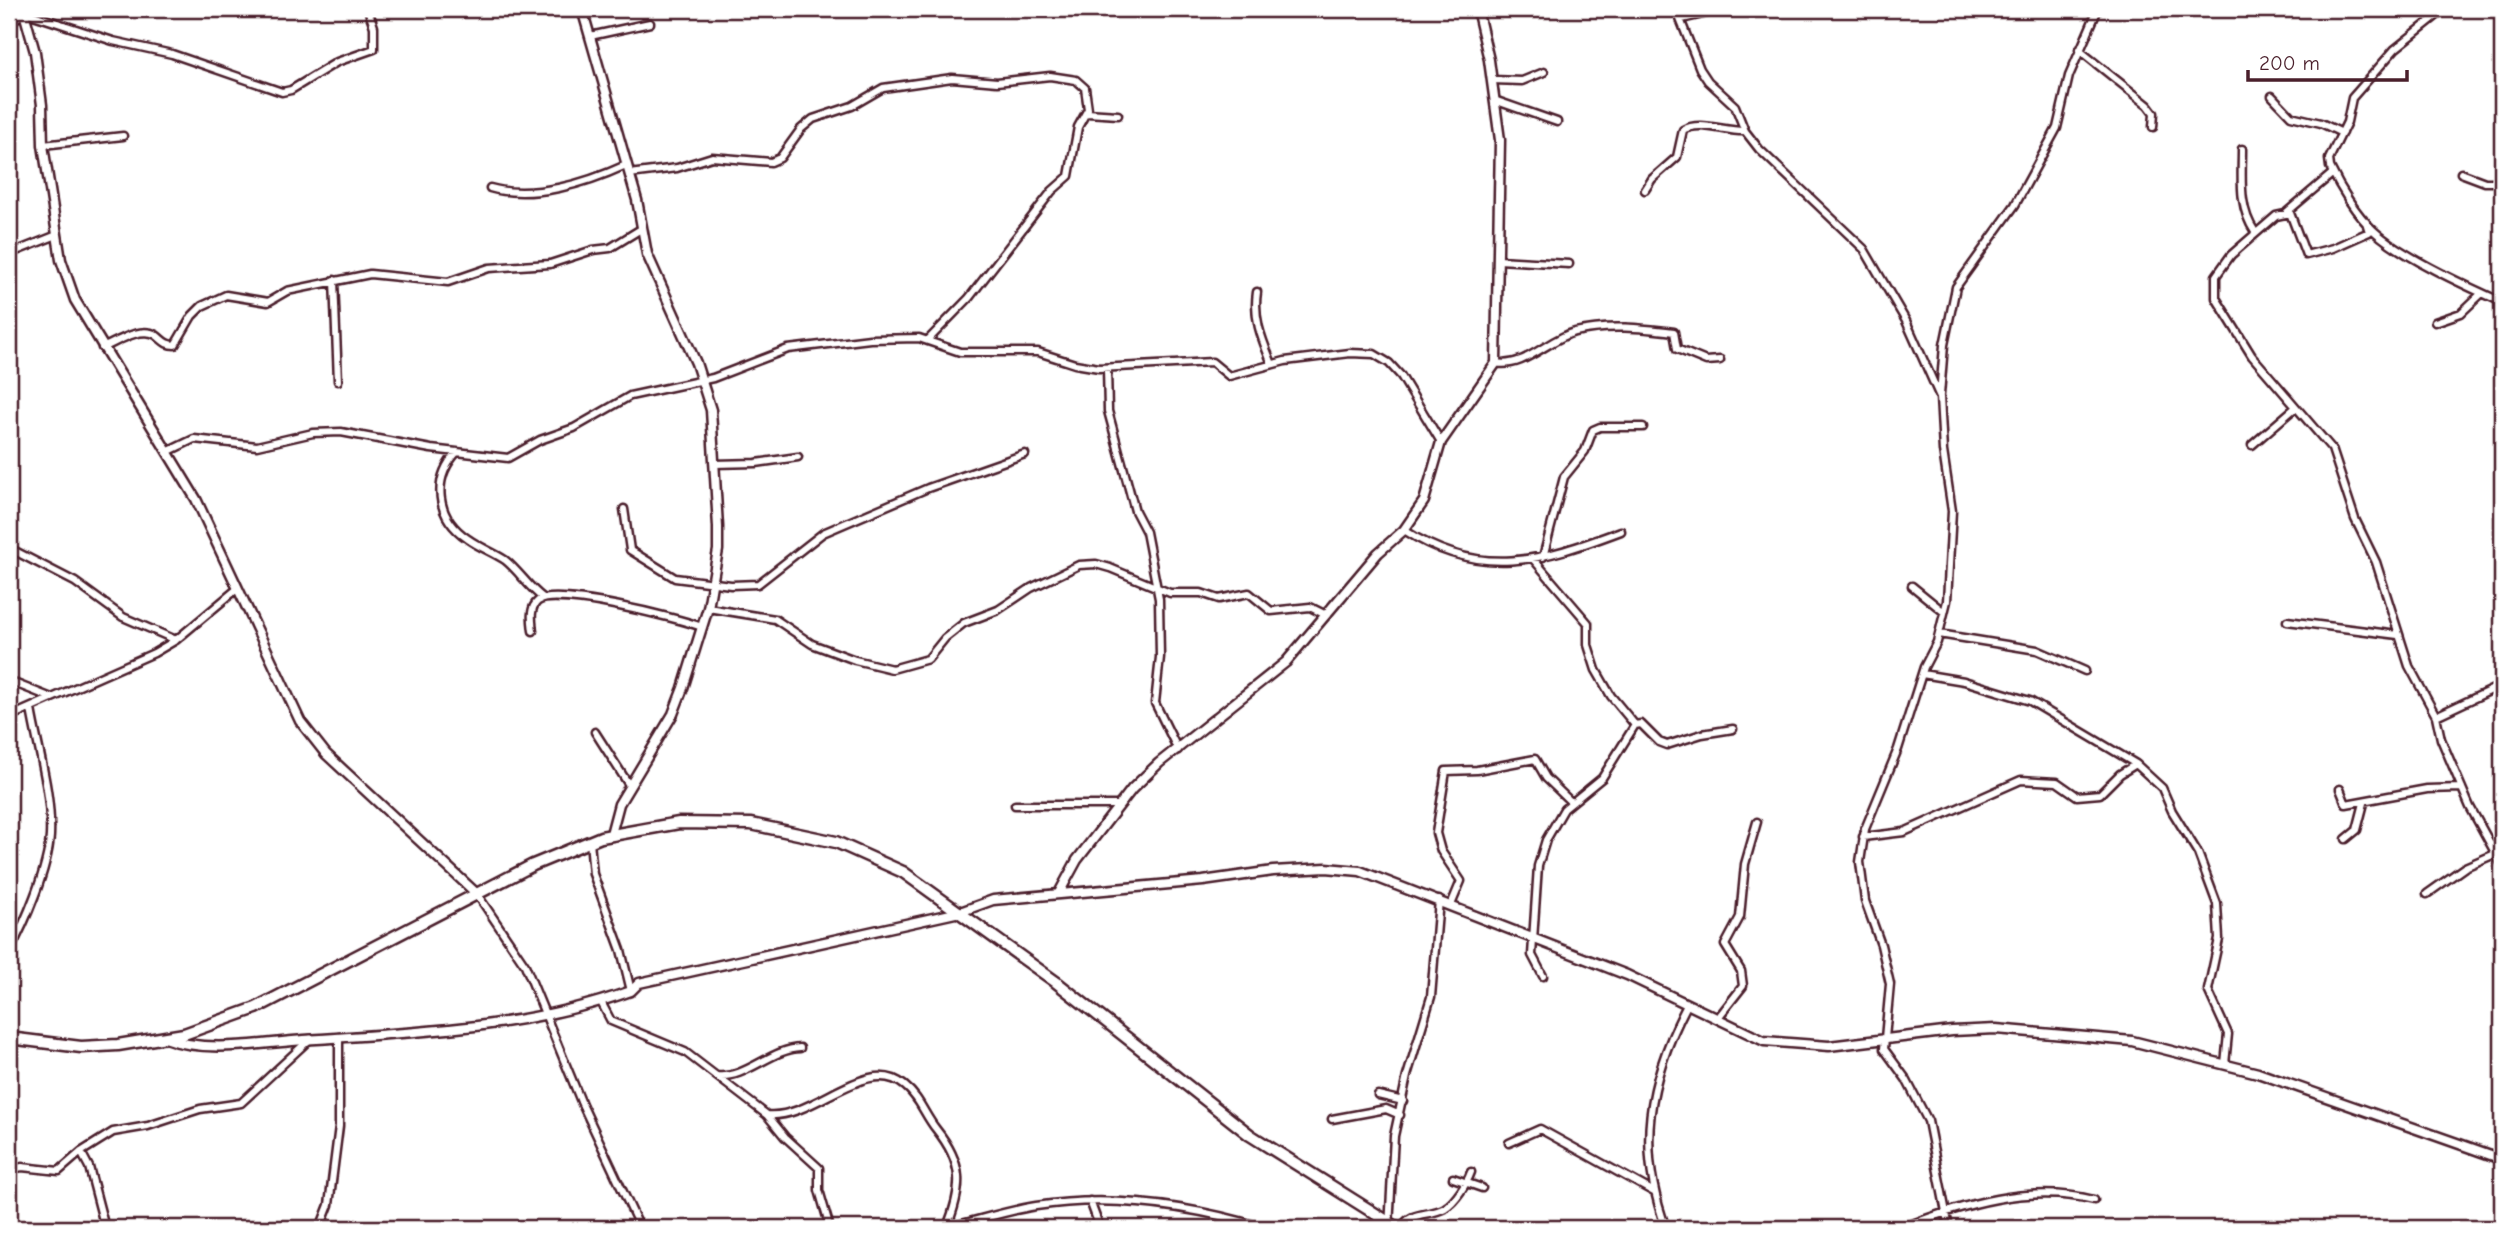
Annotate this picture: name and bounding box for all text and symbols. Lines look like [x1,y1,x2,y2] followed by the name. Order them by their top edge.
[2248,38,2408,82] scale bar
[2259,51,2320,75] text: 200 m

